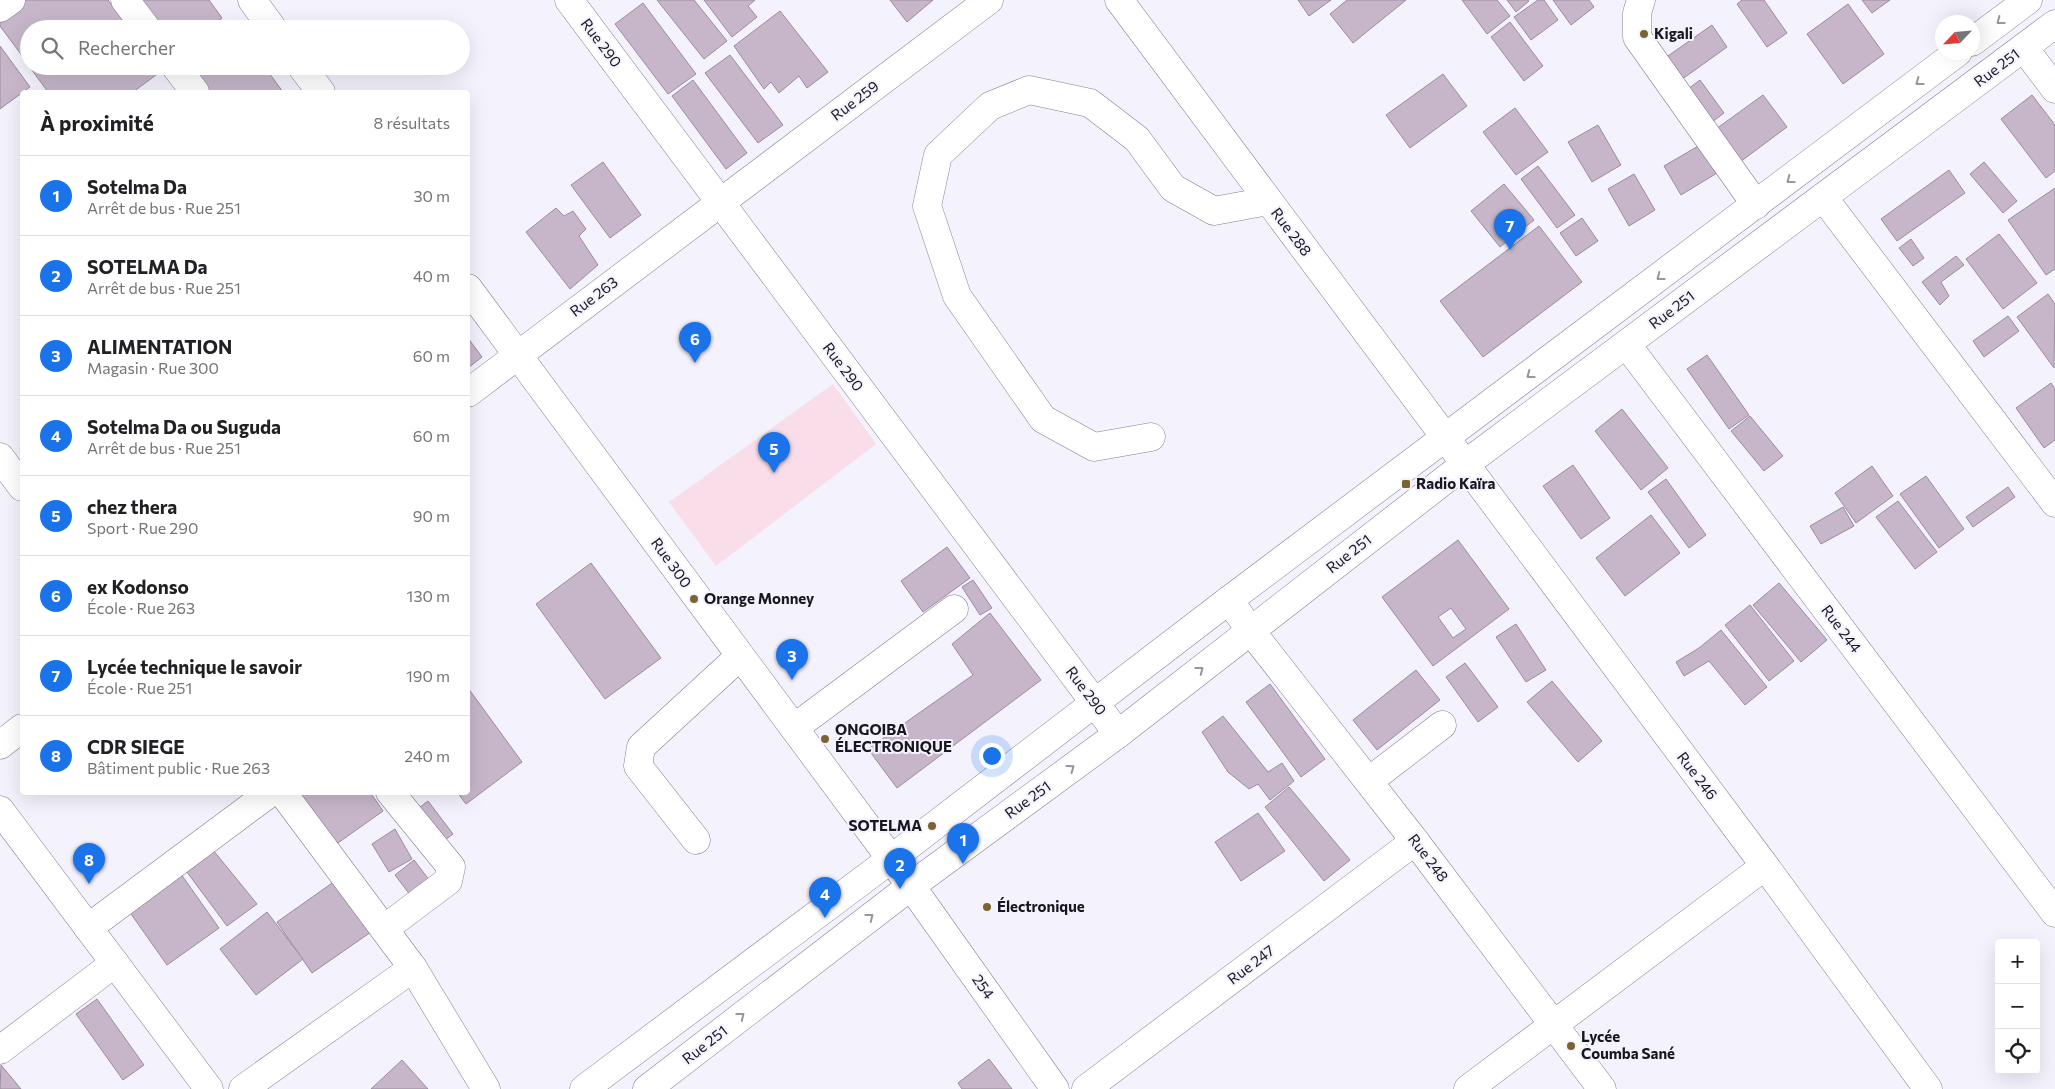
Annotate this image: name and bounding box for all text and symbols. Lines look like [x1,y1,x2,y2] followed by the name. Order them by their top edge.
[578,14,626,70] street label: Rue 290
[1935,15,1980,60] north arrow
[1996,15,2006,24] one-way arrow
[20,20,470,75] search box
[1654,24,1693,42] place label: Kigali
[1638,28,1650,40] marker: Kigali
[38,34,66,62] icon: search
[78,36,176,59] text: Rechercher
[1970,44,2023,90] street label: Rue 251
[827,76,882,124] street label: Rue 259
[1915,76,1925,85] one-way arrow
[40,110,154,135] text: À proximité
[374,113,450,132] text: 8 résultats
[1787,174,1796,182] one-way arrow
[87,175,187,198] text: Sotelma Da
[52,186,60,205] text: 1
[413,186,450,205] text: 30 m
[87,198,241,217] text: Arrêt de bus · Rue 251
[1268,204,1316,259] street label: Rue 288
[1494,209,1526,250] pin: 7
[87,255,208,278] text: SOTELMA Da
[51,266,61,285] text: 2
[413,266,450,285] text: 40 m
[566,272,621,320] street label: Rue 263
[1657,272,1666,280] one-way arrow
[87,278,241,297] text: Arrêt de bus · Rue 251
[1645,286,1698,332] street label: Rue 251
[679,322,711,363] pin: 6
[87,335,232,358] text: ALIMENTATION
[820,338,868,394] street label: Rue 290
[51,346,61,365] text: 3
[413,346,450,365] text: 60 m
[87,358,219,377] text: Magasin · Rue 300
[1526,369,1536,378] one-way arrow
[87,415,281,438] text: Sotelma Da ou Suguda
[51,426,61,445] text: 4
[413,426,450,445] text: 60 m
[758,432,790,473] pin: 5
[87,438,241,457] text: Arrêt de bus · Rue 251
[1416,474,1496,492] place label: Radio Kaïra
[1400,478,1412,490] marker: Radio Kaïra
[87,495,177,518] text: chez thera
[51,506,61,525] text: 5
[413,506,450,525] text: 90 m
[87,518,198,537] text: Sport · Rue 290
[1322,530,1375,576] street label: Rue 251
[648,534,696,591] street label: Rue 300
[87,575,189,598] text: ex Kodonso
[51,586,61,605] text: 6
[407,586,450,605] text: 130 m
[704,589,815,607] place label: Orange Monney
[688,593,700,605] marker: Orange Monney
[87,598,195,617] text: École · Rue 263
[1818,601,1866,656] street label: Rue 244
[776,639,808,680] pin: 3
[87,655,302,678] text: Lycée technique le savoir
[1063,662,1111,718] street label: Rue 290
[52,666,60,685] text: 7
[406,666,450,685] text: 190 m
[1194,667,1203,675] one-way arrow
[87,678,192,697] text: École · Rue 251
[835,720,952,755] place label: ONGOIBA ÉLECTRONIQUE
[819,733,831,745] marker: ONGOIBA ÉLECTRONIQUE
[87,735,185,758] text: CDR SIEGE
[979,743,1005,769] your location
[51,746,61,765] text: 8
[404,746,450,765] text: 240 m
[1674,748,1722,803] street label: Rue 246
[87,758,270,777] text: Bâtiment public · Rue 263
[1065,766,1074,774] one-way arrow
[1001,776,1054,822] street label: Rue 251
[849,816,922,834] place label: SOTELMA
[926,820,938,832] marker: SOTELMA
[947,823,979,864] pin: 1
[1405,830,1453,885] street label: Rue 248
[73,843,105,884] pin: 8
[884,848,916,889] pin: 2
[809,877,841,918] pin: 4
[997,897,1085,915] place label: Électronique
[981,901,993,913] marker: Électronique
[864,915,873,923] one-way arrow
[1995,939,2040,1074] map controls
[1995,939,2040,984] button: +
[1223,941,1277,988] street label: Rue 247
[969,971,999,1002] street label: 254
[1995,984,2040,1029] button: −
[735,1014,744,1022] one-way arrow
[678,1021,731,1067] street label: Rue 251
[1581,1027,1675,1062] place label: Lycée Coumba Sané
[1995,1029,2040,1074] button: locate
[1565,1040,1577,1052] marker: Lycée Coumba Sané

